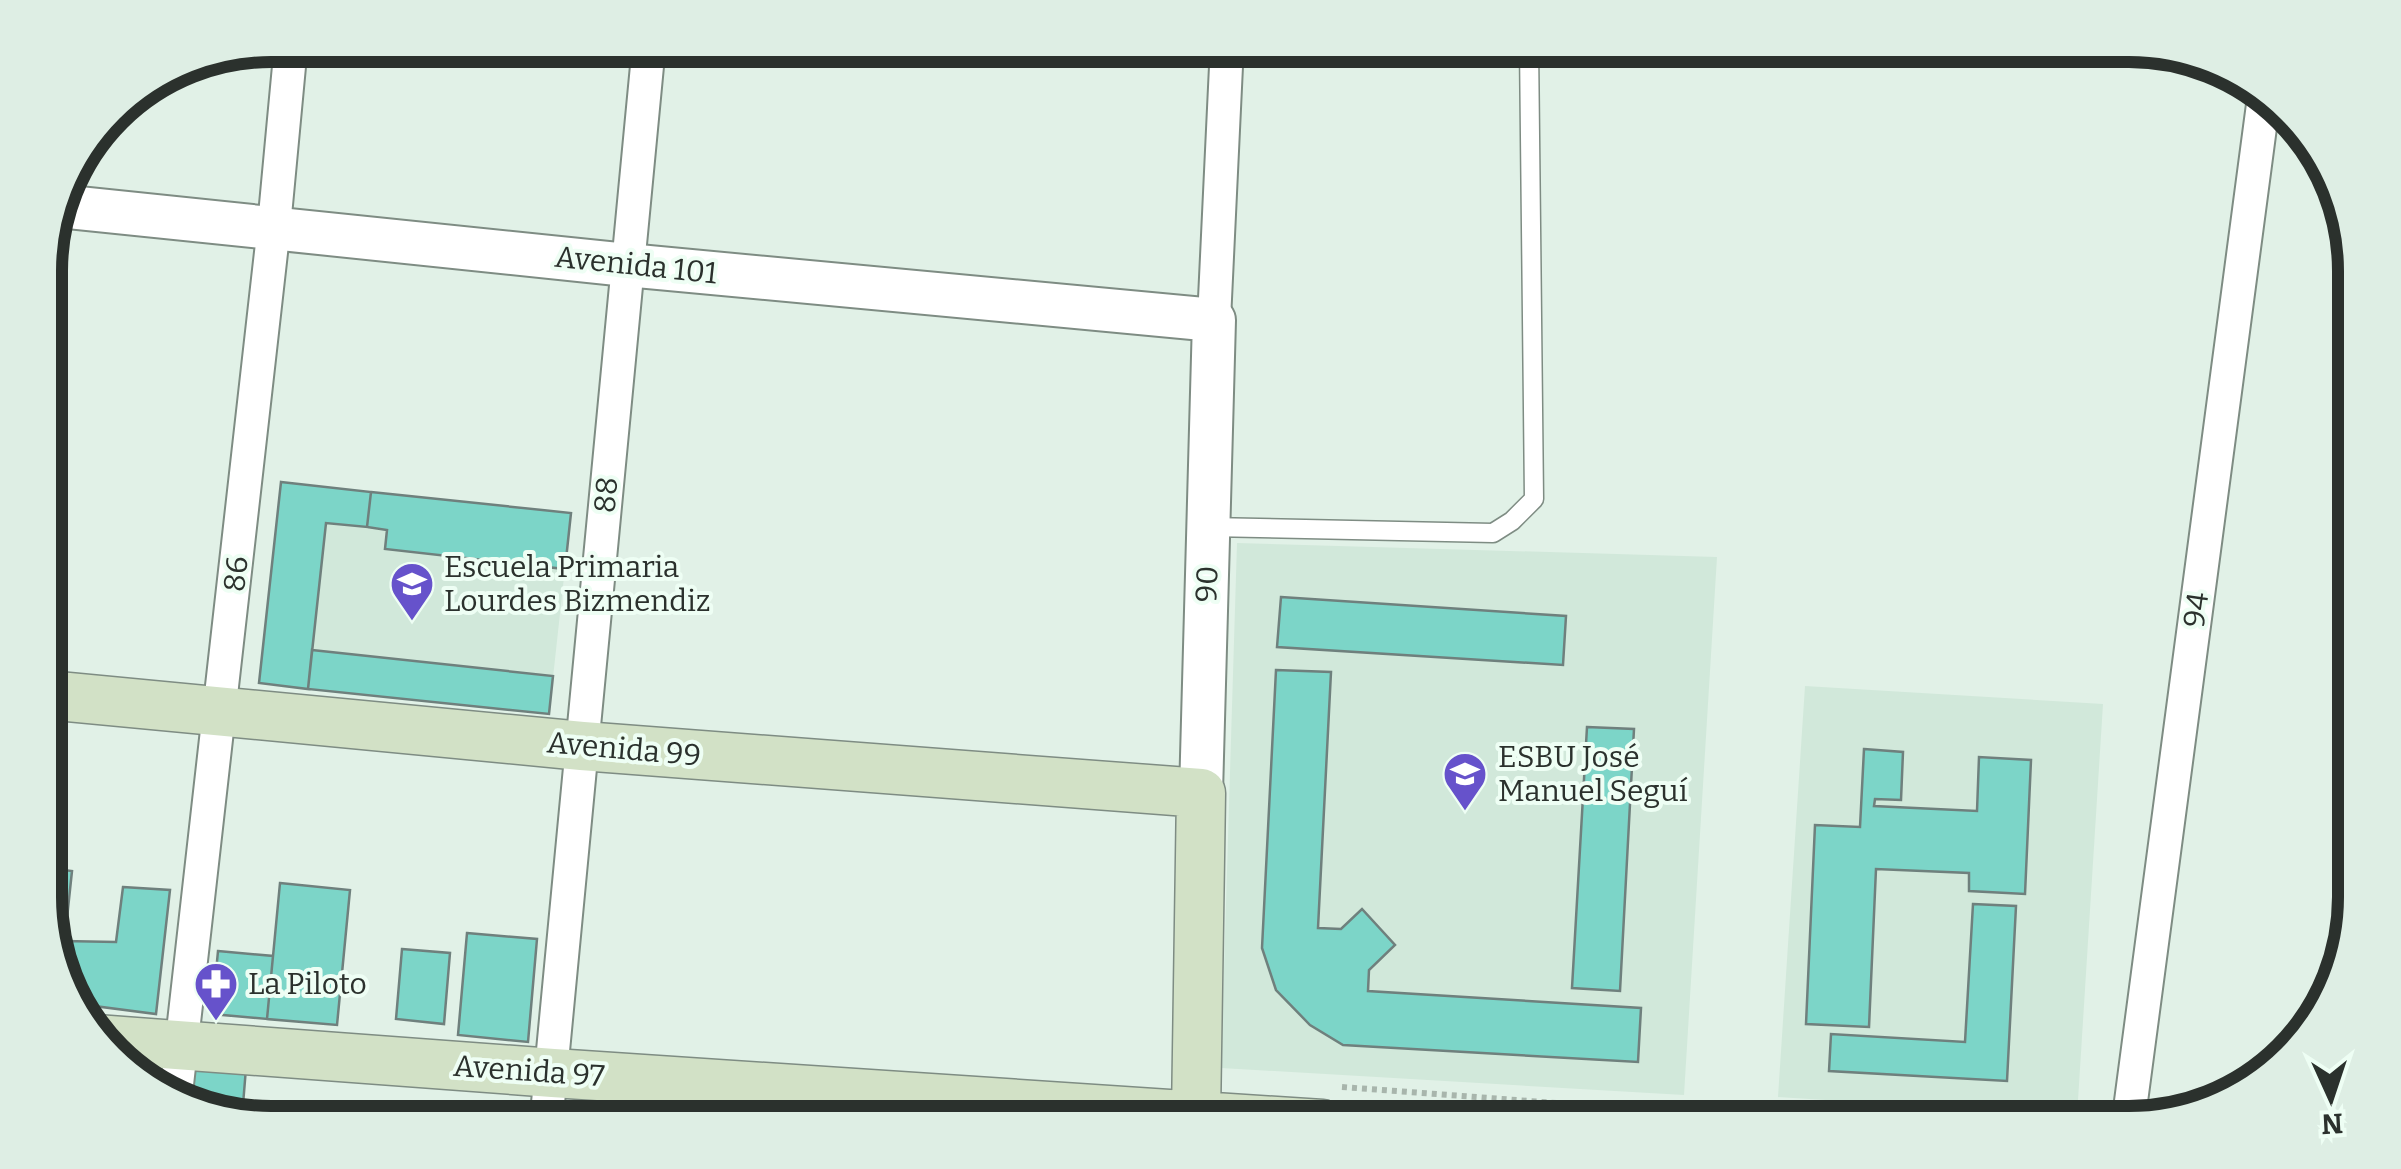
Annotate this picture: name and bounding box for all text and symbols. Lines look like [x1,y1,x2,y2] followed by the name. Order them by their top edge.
[553,239,719,291] street label: Avenida 101
[586,475,626,515] street label: 88
[444,549,710,619] place label: Escuela Primaria Lourdes Bizmendiz
[216,554,256,594] street label: 86
[389,561,435,622] school or university icon: Escuela Primaria Lourdes Bizmendiz
[1188,565,1226,603] street label: 90
[2176,590,2216,630] street label: 94
[546,724,702,774] street label: Avenida 99
[1498,739,1688,809] place label: ESBU José Manuel Seguí
[1442,751,1488,812] school or university icon: ESBU José Manuel Seguí
[193,961,239,1022] pharmacy icon: La Piloto
[248,966,367,1002] place label: La Piloto
[452,1048,606,1094] street label: Avenida 97
[2281,1049,2381,1149] north arrow
[2321,1106,2344,1141] text: N

